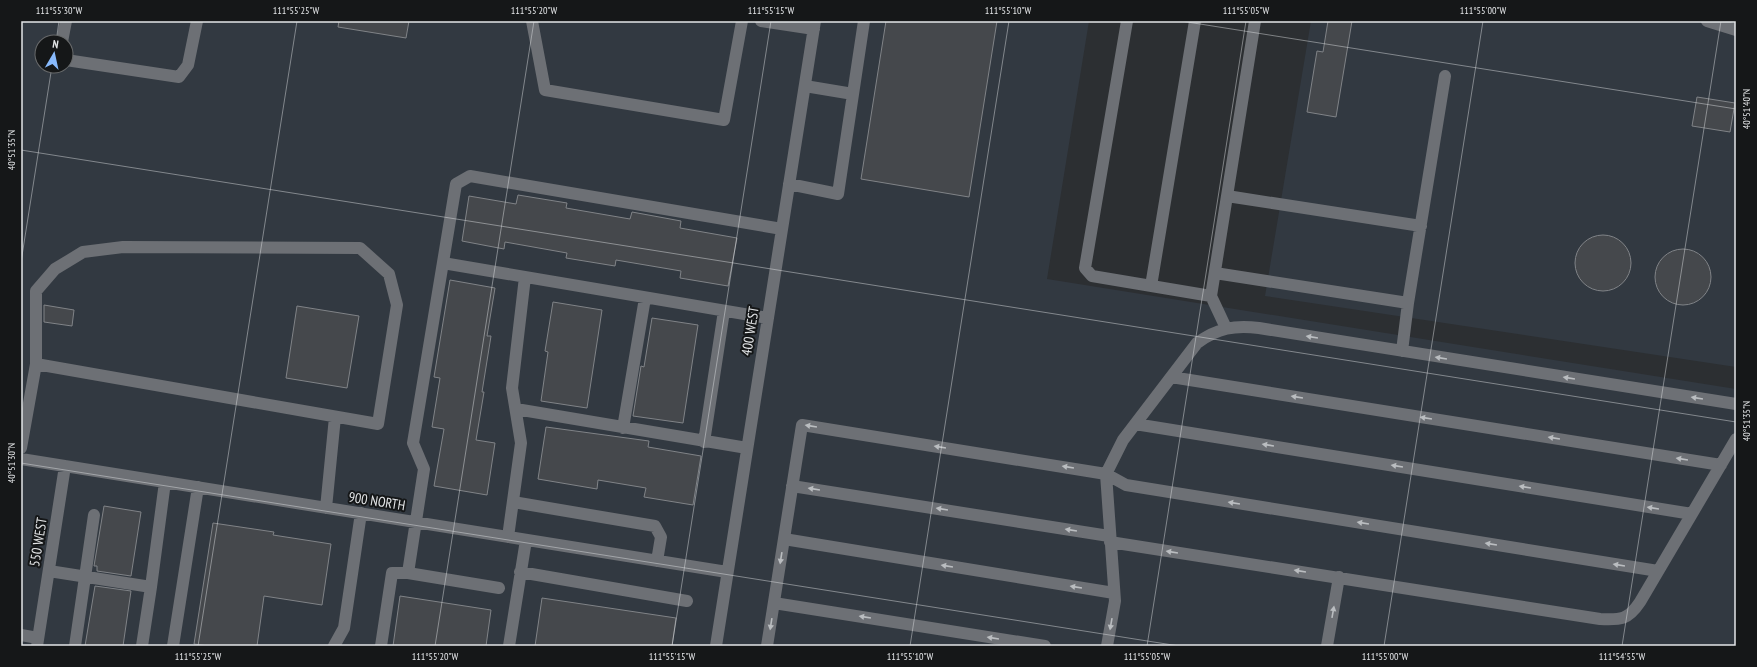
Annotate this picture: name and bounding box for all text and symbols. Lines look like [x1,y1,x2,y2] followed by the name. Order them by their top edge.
[36,4,83,17] text: 111°55'30"W
[273,4,320,17] text: 111°55'25"W
[511,4,558,17] text: 111°55'20"W
[748,4,795,17] text: 111°55'15"W
[985,4,1032,17] text: 111°55'10"W
[1223,4,1270,17] text: 111°55'05"W
[1460,4,1507,17] text: 111°55'00"W
[34,34,74,74] north arrow
[52,37,60,52] text: N
[1740,89,1753,129] text: 40°51'40"N
[5,130,18,170] text: 40°51'35"N
[737,305,763,357] street label: 400 WEST
[1306,333,1318,339] one-way arrow
[1435,354,1447,360] one-way arrow
[1563,375,1575,381] one-way arrow
[1291,394,1303,400] one-way arrow
[1691,395,1704,401] one-way arrow
[1740,401,1753,441] text: 40°51'35"N
[1419,415,1432,421] one-way arrow
[805,423,817,429] one-way arrow
[1548,435,1560,441] one-way arrow
[1262,442,1274,448] one-way arrow
[5,443,18,483] text: 40°51'30"N
[933,444,946,450] one-way arrow
[1676,456,1688,462] one-way arrow
[1391,463,1403,469] one-way arrow
[1062,464,1074,470] one-way arrow
[1519,484,1531,490] one-way arrow
[808,486,820,492] one-way arrow
[347,488,407,514] street label: 900 NORTH
[1228,499,1240,505] one-way arrow
[1647,504,1659,510] one-way arrow
[936,506,949,512] one-way arrow
[25,516,51,568] street label: 550 WEST
[1357,520,1369,526] one-way arrow
[1065,526,1077,532] one-way arrow
[1485,541,1497,547] one-way arrow
[1166,549,1178,555] one-way arrow
[778,552,784,564] one-way arrow
[1613,562,1625,568] one-way arrow
[941,563,953,569] one-way arrow
[1294,568,1306,574] one-way arrow
[1070,584,1082,590] one-way arrow
[1330,605,1336,618] one-way arrow
[859,614,871,620] one-way arrow
[768,618,774,630] one-way arrow
[1108,618,1114,630] one-way arrow
[987,635,999,641] one-way arrow
[175,650,222,663] text: 111°55'25"W
[412,650,459,663] text: 111°55'20"W
[649,650,696,663] text: 111°55'15"W
[887,650,934,663] text: 111°55'10"W
[1124,650,1171,663] text: 111°55'05"W
[1362,650,1409,663] text: 111°55'00"W
[1599,650,1646,663] text: 111°54'55"W

